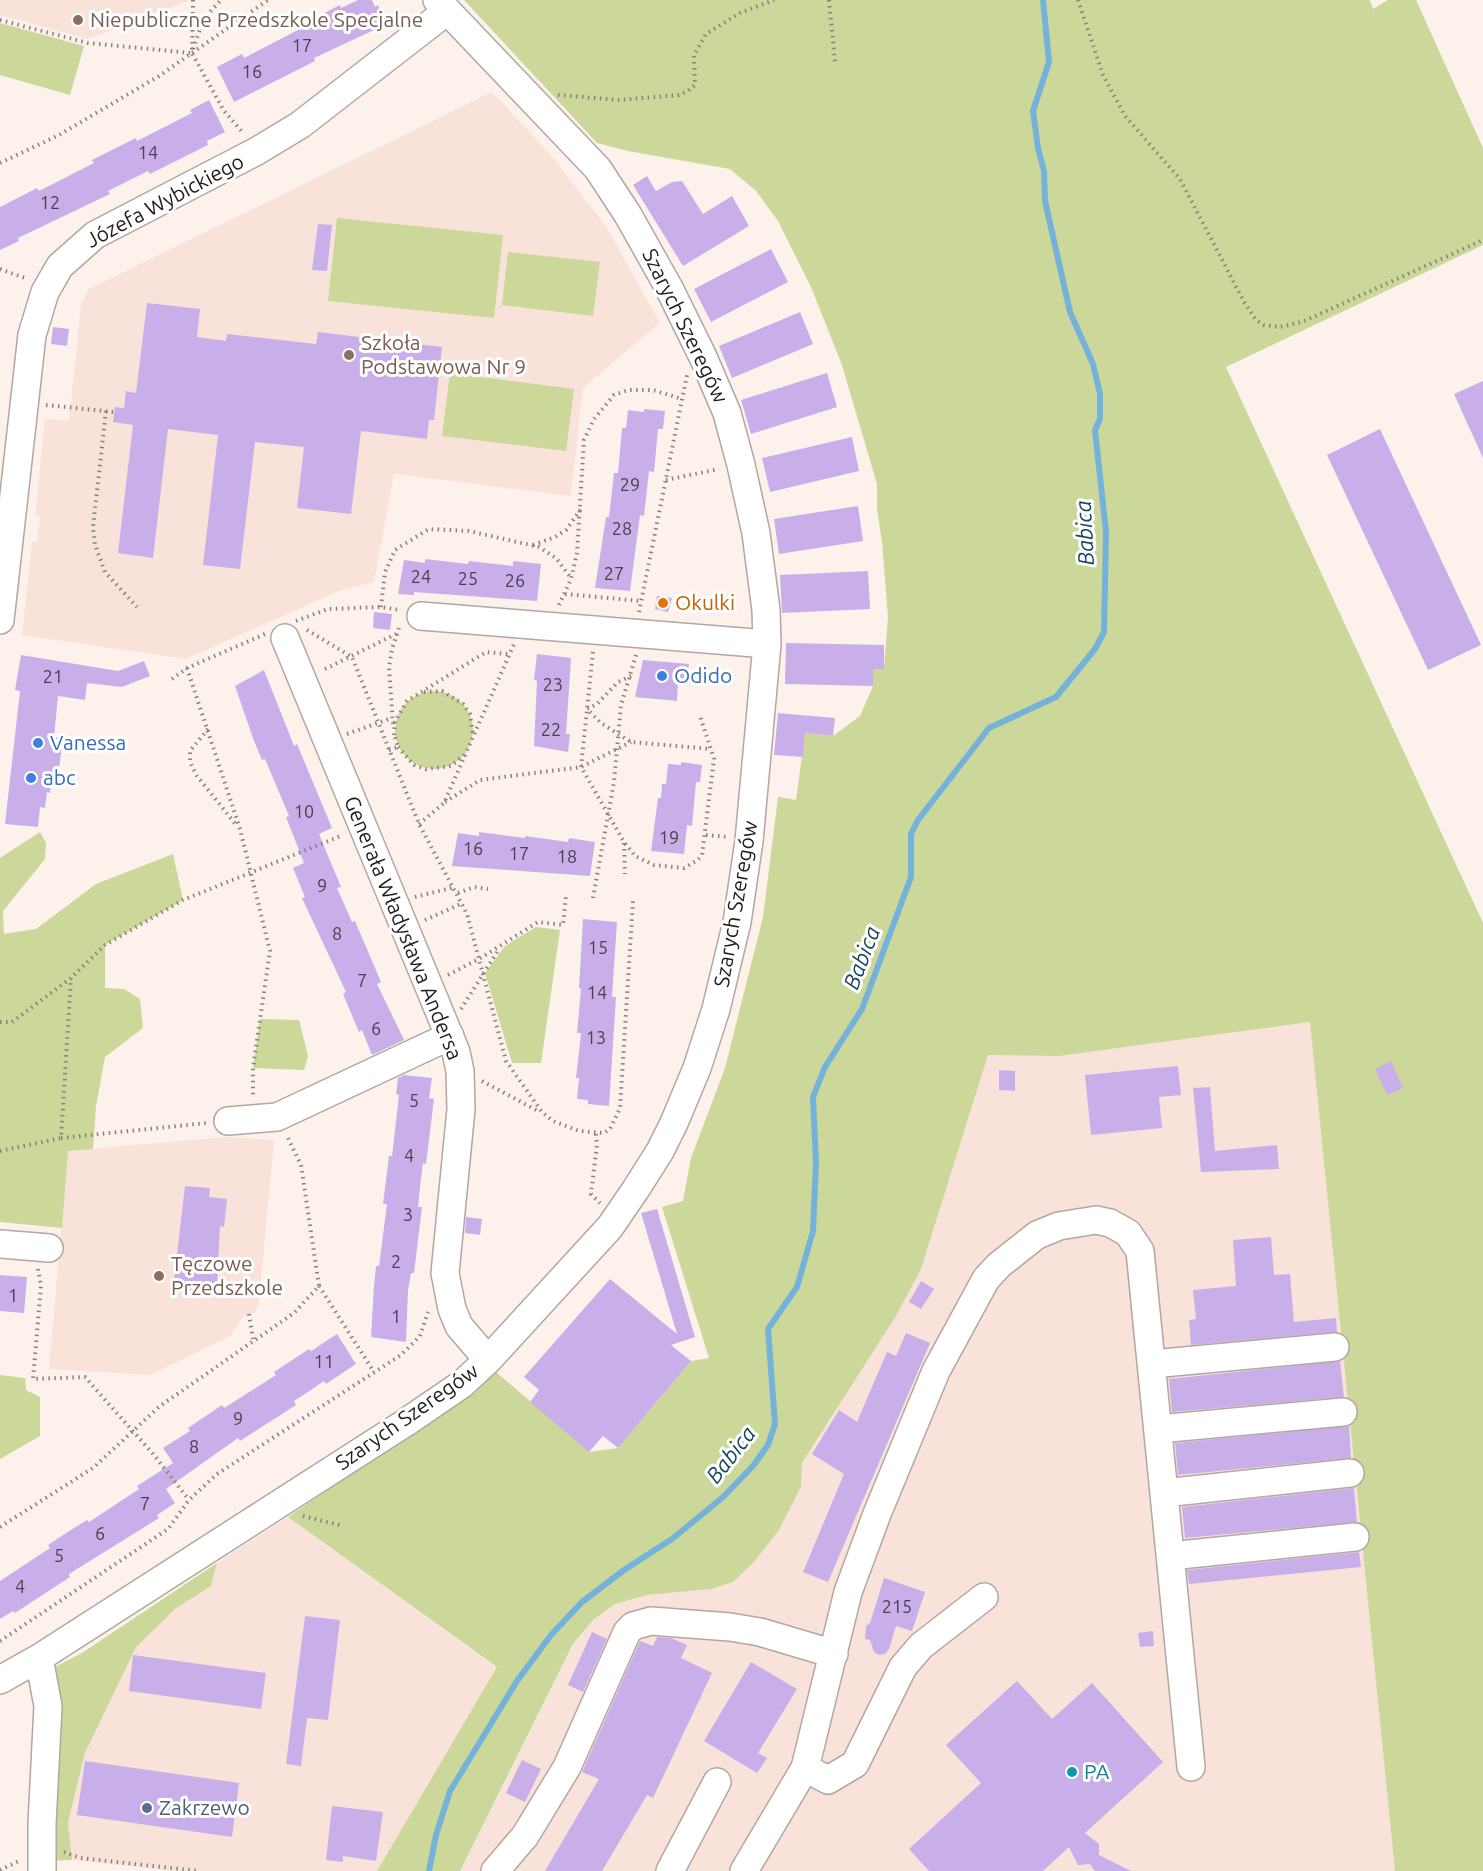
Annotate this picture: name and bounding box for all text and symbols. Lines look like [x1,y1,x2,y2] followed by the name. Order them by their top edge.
[90,7,423,33] place label: Niepubliczne Przedszkole Specjalne
[71,13,85,27] marker: Niepubliczne Przedszkole Specjalne
[292,35,312,57] house number: 17
[242,61,262,83] house number: 16
[138,142,158,164] house number: 14
[82,149,248,253] street label: Józefa Wybickiego
[40,192,60,214] house number: 12
[637,245,733,407] street label: Szarych Szeregów
[361,330,526,380] place label: Szkoła Podstawowa Nr 9
[342,348,356,362] marker: Szkoła Podstawowa Nr 9
[620,474,640,496] house number: 29
[1070,500,1100,566] water label: Babica
[612,518,632,540] house number: 28
[604,563,624,585] house number: 27
[411,566,431,588] house number: 24
[458,568,478,590] house number: 25
[505,570,525,592] house number: 26
[675,590,735,616] place label: Okulki
[656,596,670,610] marker: Okulki
[674,663,732,689] place label: Odido
[43,666,63,688] house number: 21
[655,669,669,683] marker: Odido
[543,674,563,696] house number: 23
[541,719,561,741] house number: 22
[50,730,126,756] place label: Vanessa
[31,736,45,750] marker: Vanessa
[43,765,76,791] place label: abc
[24,771,38,785] marker: abc
[338,792,468,1064] street label: Generała Władysława Andersa
[294,801,314,823] house number: 10
[709,819,763,989] street label: Szarych Szeregów
[659,827,679,849] house number: 19
[463,838,483,860] house number: 16
[509,843,529,865] house number: 17
[557,846,577,868] house number: 18
[317,875,327,897] house number: 9
[332,923,342,945] house number: 8
[838,923,886,993] water label: Babica
[588,937,608,959] house number: 15
[357,970,367,992] house number: 7
[587,982,607,1004] house number: 14
[371,1018,381,1040] house number: 6
[586,1027,606,1049] house number: 13
[409,1090,419,1112] house number: 5
[404,1145,414,1167] house number: 4
[403,1204,413,1226] house number: 3
[171,1251,283,1301] place label: Tęczowe Przedszkole
[391,1251,401,1273] house number: 2
[152,1269,166,1283] marker: Tęczowe Przedszkole
[8,1285,18,1307] house number: 1
[391,1306,401,1328] house number: 1
[314,1351,334,1373] house number: 11
[331,1358,483,1476] street label: Szarych Szeregów
[233,1408,243,1430] house number: 9
[701,1421,761,1489] water label: Babica
[189,1436,199,1458] house number: 8
[140,1493,150,1515] house number: 7
[95,1523,105,1545] house number: 6
[54,1545,64,1567] house number: 5
[15,1576,25,1598] house number: 4
[882,1596,912,1618] house number: 215
[1084,1759,1109,1785] place label: PA
[1065,1765,1079,1779] marker: PA
[159,1795,250,1821] place label: Zakrzewo
[140,1801,154,1815] marker: Zakrzewo

